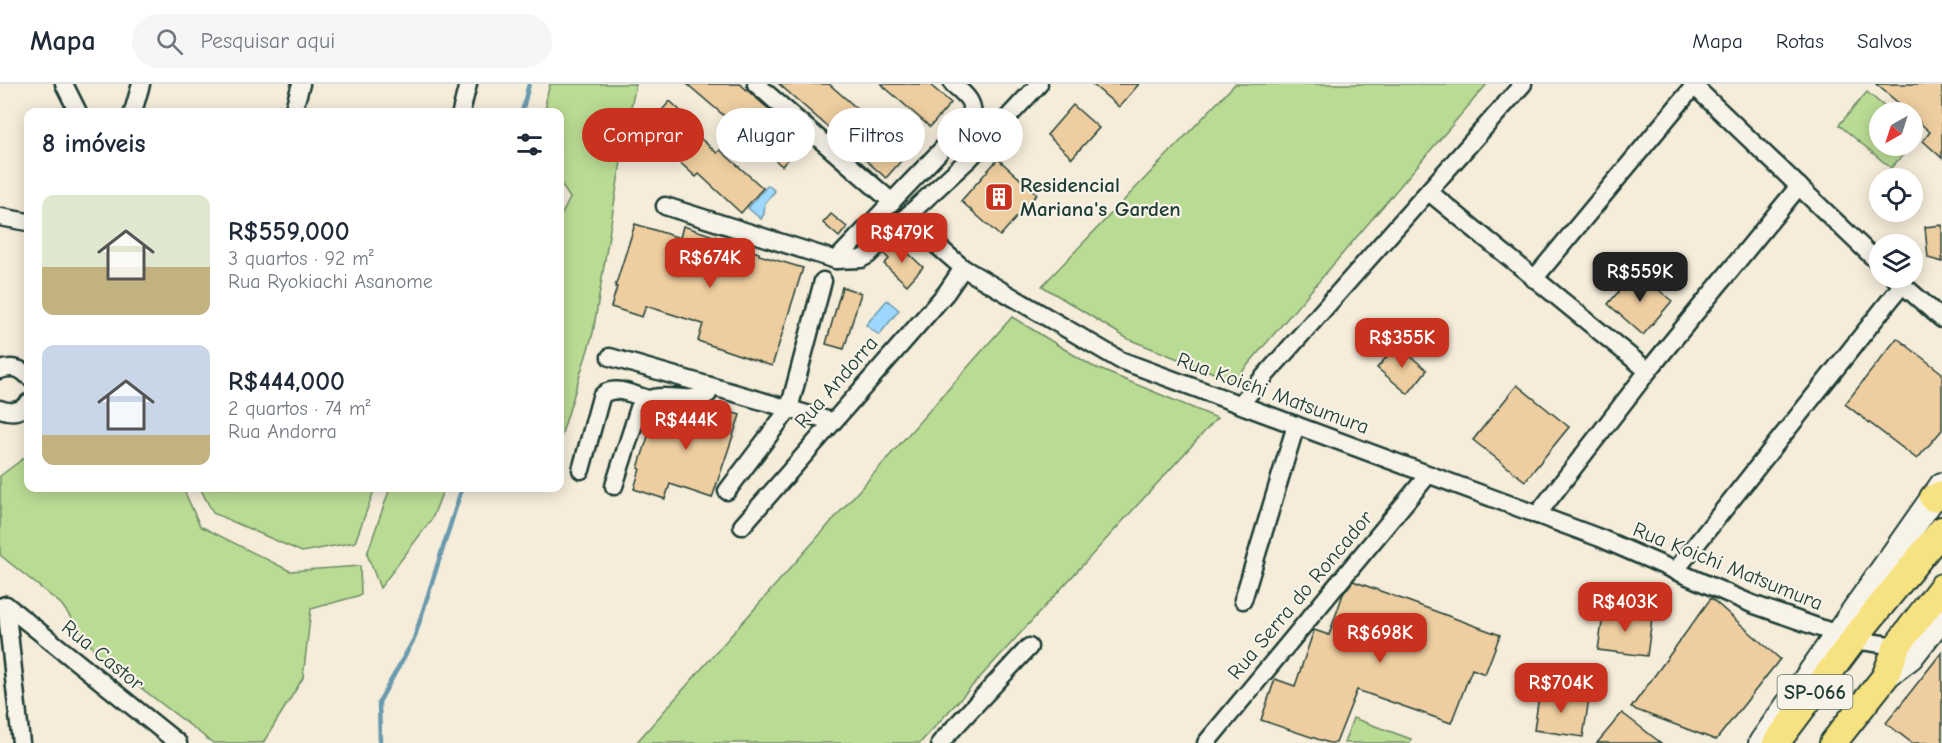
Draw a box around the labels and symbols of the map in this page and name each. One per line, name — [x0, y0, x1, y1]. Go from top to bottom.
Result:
north arrow — [1869, 102, 1923, 156]
place label: Residencial Mariana's Garden — [1020, 173, 1181, 221]
building icon: Residencial Mariana's Garden — [983, 181, 1015, 213]
pin: R$479K — [853, 213, 951, 264]
pin: R$674K — [661, 238, 759, 289]
pin: R$559K — [1591, 252, 1689, 303]
pin: R$355K — [1353, 318, 1451, 369]
street label: Rua Andorra — [789, 331, 883, 433]
street label: Rua Koichi Matsumura — [1174, 347, 1372, 439]
pin: R$444K — [637, 400, 735, 451]
street label: Rua Serra do Roncador — [1222, 505, 1378, 684]
street label: Rua Koichi Matsumura — [1630, 517, 1826, 615]
pin: R$403K — [1576, 582, 1674, 633]
pin: R$698K — [1331, 613, 1429, 664]
street label: Rua Castor — [57, 615, 149, 696]
pin: R$704K — [1512, 663, 1610, 714]
road number: SP-066 — [1778, 675, 1852, 709]

